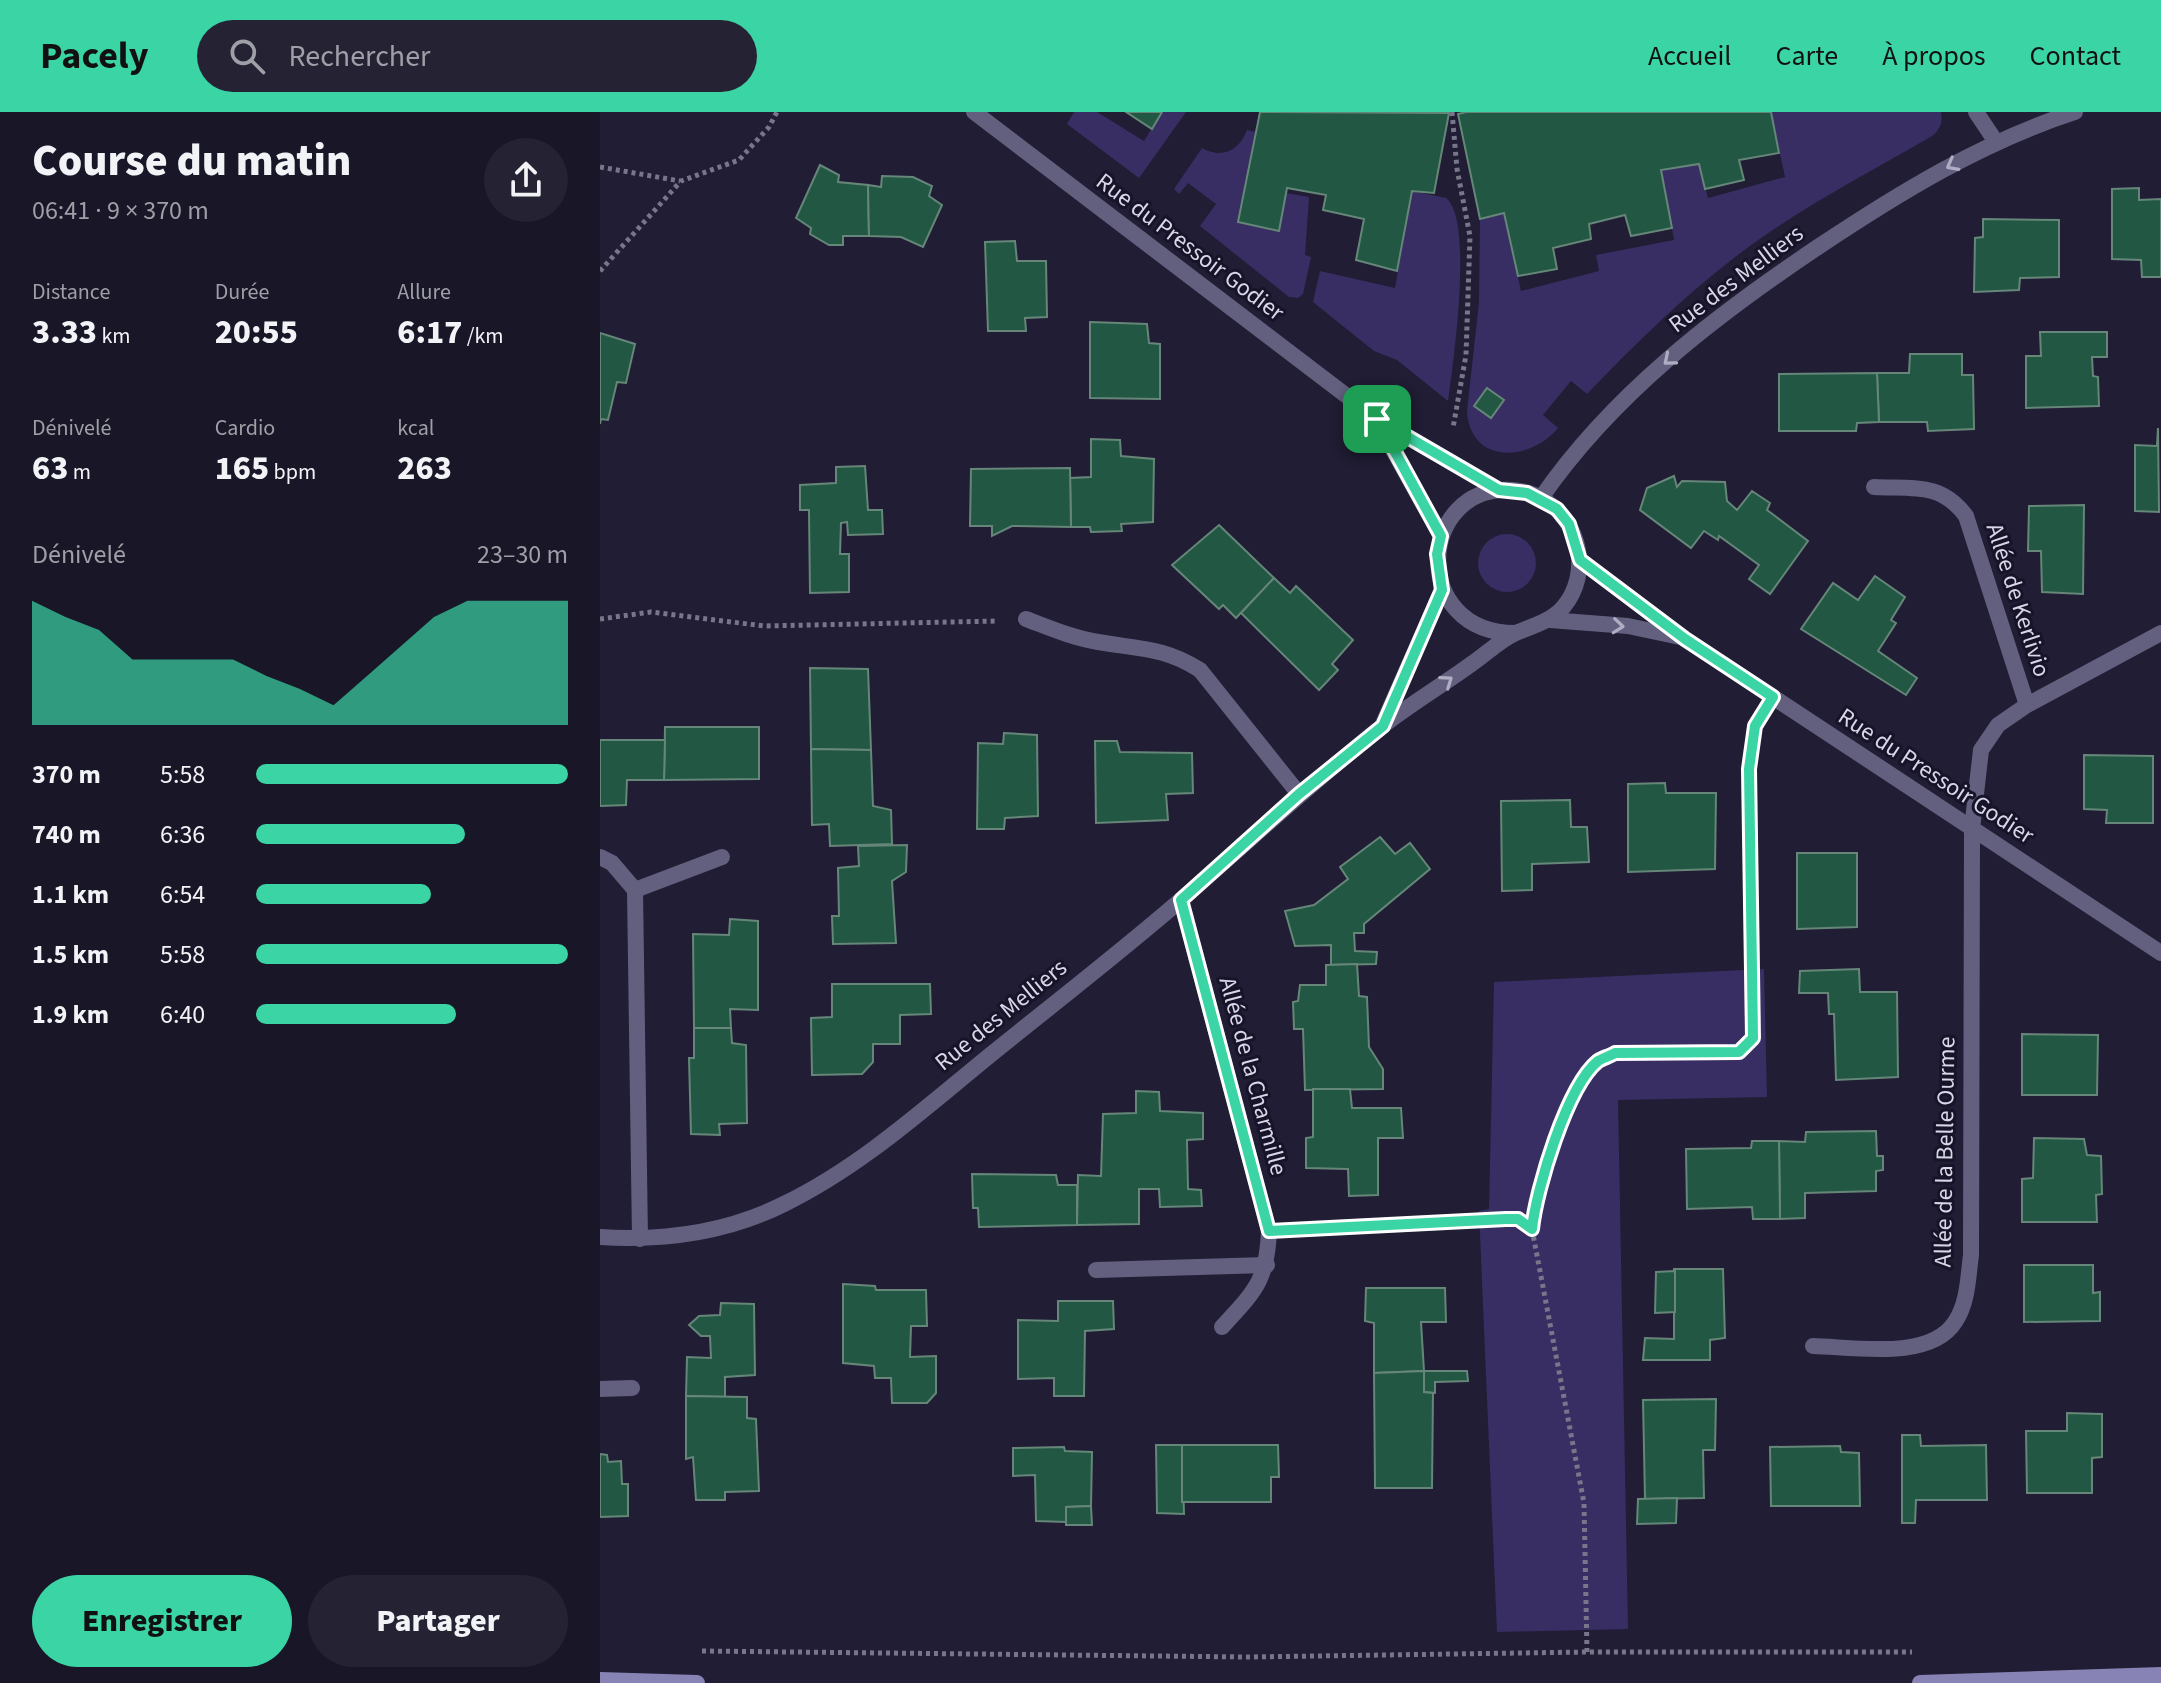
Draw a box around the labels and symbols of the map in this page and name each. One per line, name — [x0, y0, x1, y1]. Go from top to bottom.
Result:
one-way arrow — [1945, 155, 1960, 170]
street label: Rue du Pressoir Godier — [1089, 165, 1292, 330]
street label: Rue des Melliers — [1661, 217, 1811, 341]
one-way arrow — [1664, 350, 1679, 365]
pin — [1343, 385, 1411, 453]
street label: Allée de Kerlivio — [1977, 519, 2059, 681]
one-way arrow — [1612, 617, 1625, 634]
one-way arrow — [1438, 676, 1452, 691]
street label: Rue du Pressoir Godier — [1831, 699, 2042, 853]
street label: Rue des Melliers — [927, 951, 1075, 1079]
street label: Allée de la Charmille — [1210, 973, 1296, 1179]
street label: Allée de la Belle Ourme — [1925, 1036, 1965, 1268]

